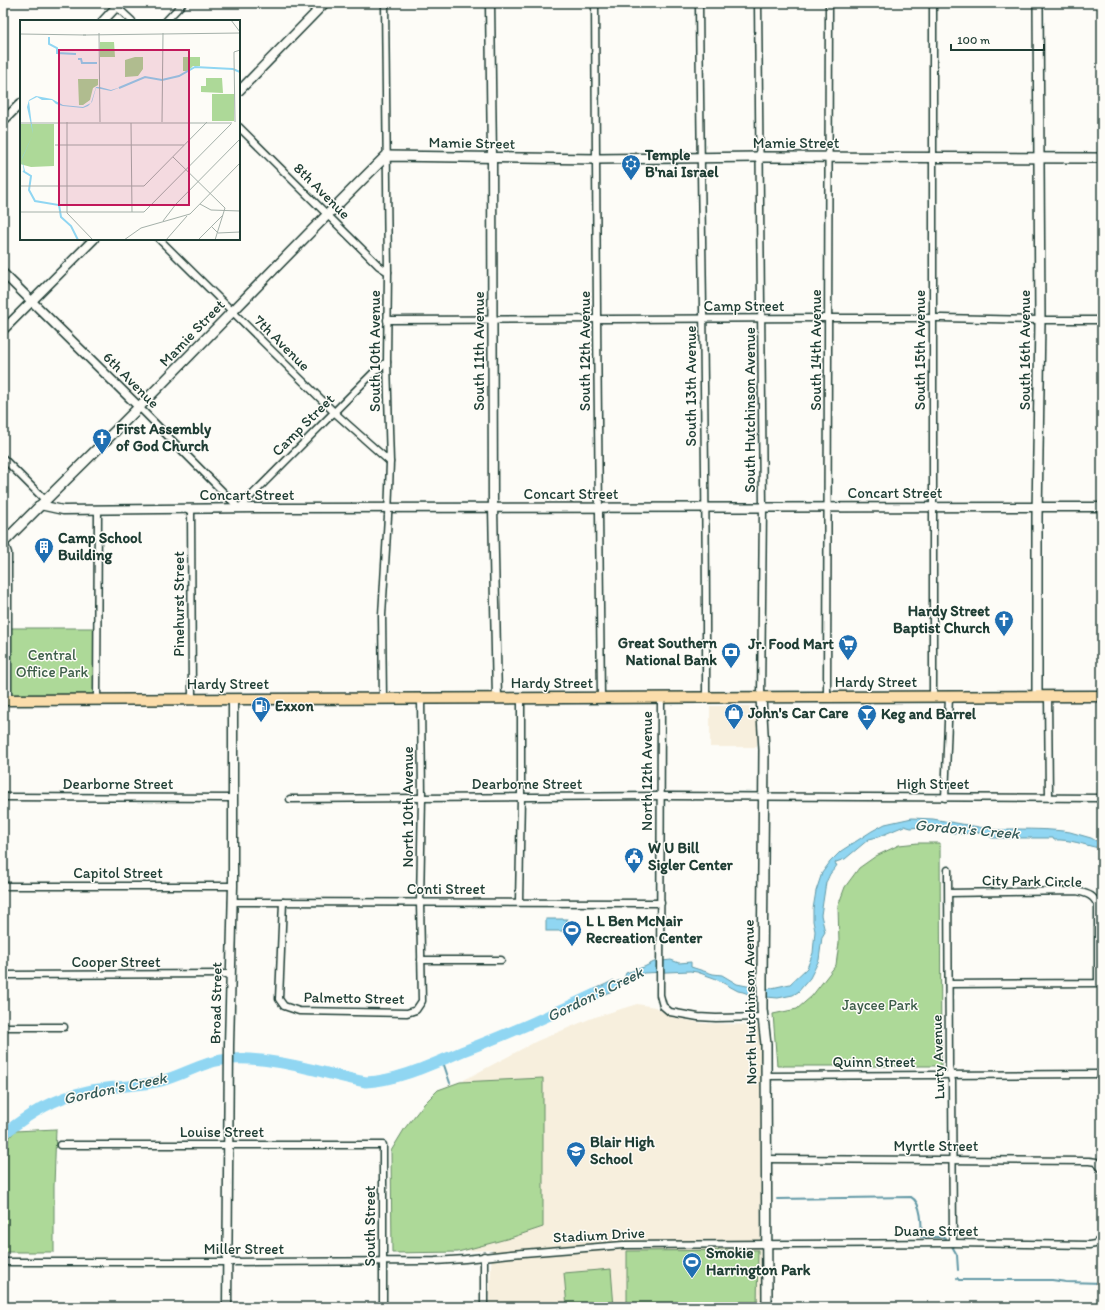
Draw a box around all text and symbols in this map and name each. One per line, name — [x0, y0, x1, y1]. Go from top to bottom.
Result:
inset map — [20, 20, 240, 240]
scale bar — [951, 26, 1044, 52]
text: 100 m — [957, 33, 990, 47]
street label: Mamie Street — [429, 133, 516, 153]
street label: Mamie Street — [753, 134, 840, 152]
place label: Temple B'nai Israel — [644, 146, 719, 181]
synagogue icon: Temple B'nai Israel — [620, 153, 642, 181]
street label: 8th Avenue — [290, 159, 354, 223]
street label: South 14th Avenue — [807, 289, 825, 411]
street label: South 10th Avenue — [366, 290, 384, 412]
street label: South 15th Avenue — [911, 290, 929, 410]
street label: South 16th Avenue — [1016, 290, 1034, 410]
street label: South 11th Avenue — [470, 291, 488, 411]
street label: South 12th Avenue — [576, 291, 594, 411]
street label: Mamie Street — [155, 295, 229, 370]
street label: Camp Street — [704, 297, 785, 315]
street label: 7th Avenue — [250, 311, 314, 375]
street label: South 13th Avenue — [682, 326, 700, 446]
street label: South Hutchinson Avenue — [741, 327, 759, 493]
street label: 6th Avenue — [99, 348, 163, 412]
street label: Camp Street — [268, 390, 338, 460]
place label: First Assembly of God Church — [116, 420, 212, 455]
church icon: First Assembly of God Church — [91, 427, 113, 455]
street label: Concart Street — [848, 484, 943, 502]
street label: Concart Street — [524, 485, 619, 503]
street label: Concart Street — [200, 486, 295, 504]
place label: Camp School Building — [58, 529, 143, 565]
building icon: Camp School Building — [33, 536, 55, 564]
street label: Pinehurst Street — [170, 551, 188, 657]
place label: Hardy Street Baptist Church — [893, 602, 990, 638]
church icon: Hardy Street Baptist Church — [993, 609, 1015, 637]
supermarket icon: Jr. Food Mart — [837, 633, 859, 661]
place label: Great Southern National Bank — [618, 634, 717, 669]
place label: Jr. Food Mart — [747, 635, 834, 653]
bank icon: Great Southern National Bank — [720, 641, 742, 669]
park label: Central Office Park — [16, 646, 89, 681]
street label: Hardy Street — [835, 673, 918, 691]
street label: Hardy Street — [511, 674, 594, 692]
street label: Hardy Street — [187, 675, 270, 693]
fuel station icon: Exxon — [250, 695, 272, 723]
place label: Exxon — [275, 697, 314, 715]
shop icon: John's Car Care — [723, 702, 745, 730]
bar icon: Keg and Barrel — [856, 703, 878, 731]
place label: John's Car Care — [747, 704, 848, 722]
place label: Keg and Barrel — [881, 705, 977, 724]
street label: North 12th Avenue — [638, 711, 656, 831]
street label: North 10th Avenue — [399, 746, 417, 868]
street label: Dearborne Street — [63, 775, 174, 793]
street label: Dearborne Street — [472, 775, 583, 793]
street label: High Street — [897, 775, 970, 793]
water label: Gordon's Creek — [914, 815, 1021, 843]
place label: W U Bill Sigler Center — [648, 839, 734, 875]
public building icon: W U Bill Sigler Center — [623, 846, 645, 874]
street label: Capitol Street — [73, 864, 163, 882]
street label: City Park Circle — [982, 871, 1082, 891]
street label: Conti Street — [407, 880, 486, 898]
place label: L L Ben McNair Recreation Center — [586, 912, 703, 947]
sports icon: L L Ben McNair Recreation Center — [561, 919, 583, 947]
street label: North Hutchinson Avenue — [740, 919, 760, 1085]
street label: Cooper Street — [71, 953, 161, 971]
street label: Broad Street — [206, 961, 226, 1044]
water label: Gordon's Creek — [544, 962, 647, 1026]
street label: Palmetto Street — [303, 988, 405, 1008]
park label: Jaycee Park — [842, 996, 918, 1014]
street label: Lurty Avenue — [928, 1014, 948, 1100]
street label: Quinn Street — [833, 1053, 916, 1071]
water label: Gordon's Creek — [62, 1068, 169, 1108]
street label: Louise Street — [180, 1123, 265, 1141]
place label: Blair High School — [590, 1133, 656, 1168]
street label: Myrtle Street — [894, 1137, 979, 1155]
school or university icon: Blair High School — [565, 1140, 587, 1168]
street label: South Street — [361, 1185, 379, 1266]
street label: Duane Street — [894, 1222, 979, 1240]
street label: Stadium Drive — [553, 1224, 645, 1246]
street label: Miller Street — [204, 1240, 285, 1258]
place label: Smokie Harrington Park — [706, 1244, 811, 1280]
sports icon: Smokie Harrington Park — [681, 1251, 703, 1279]

